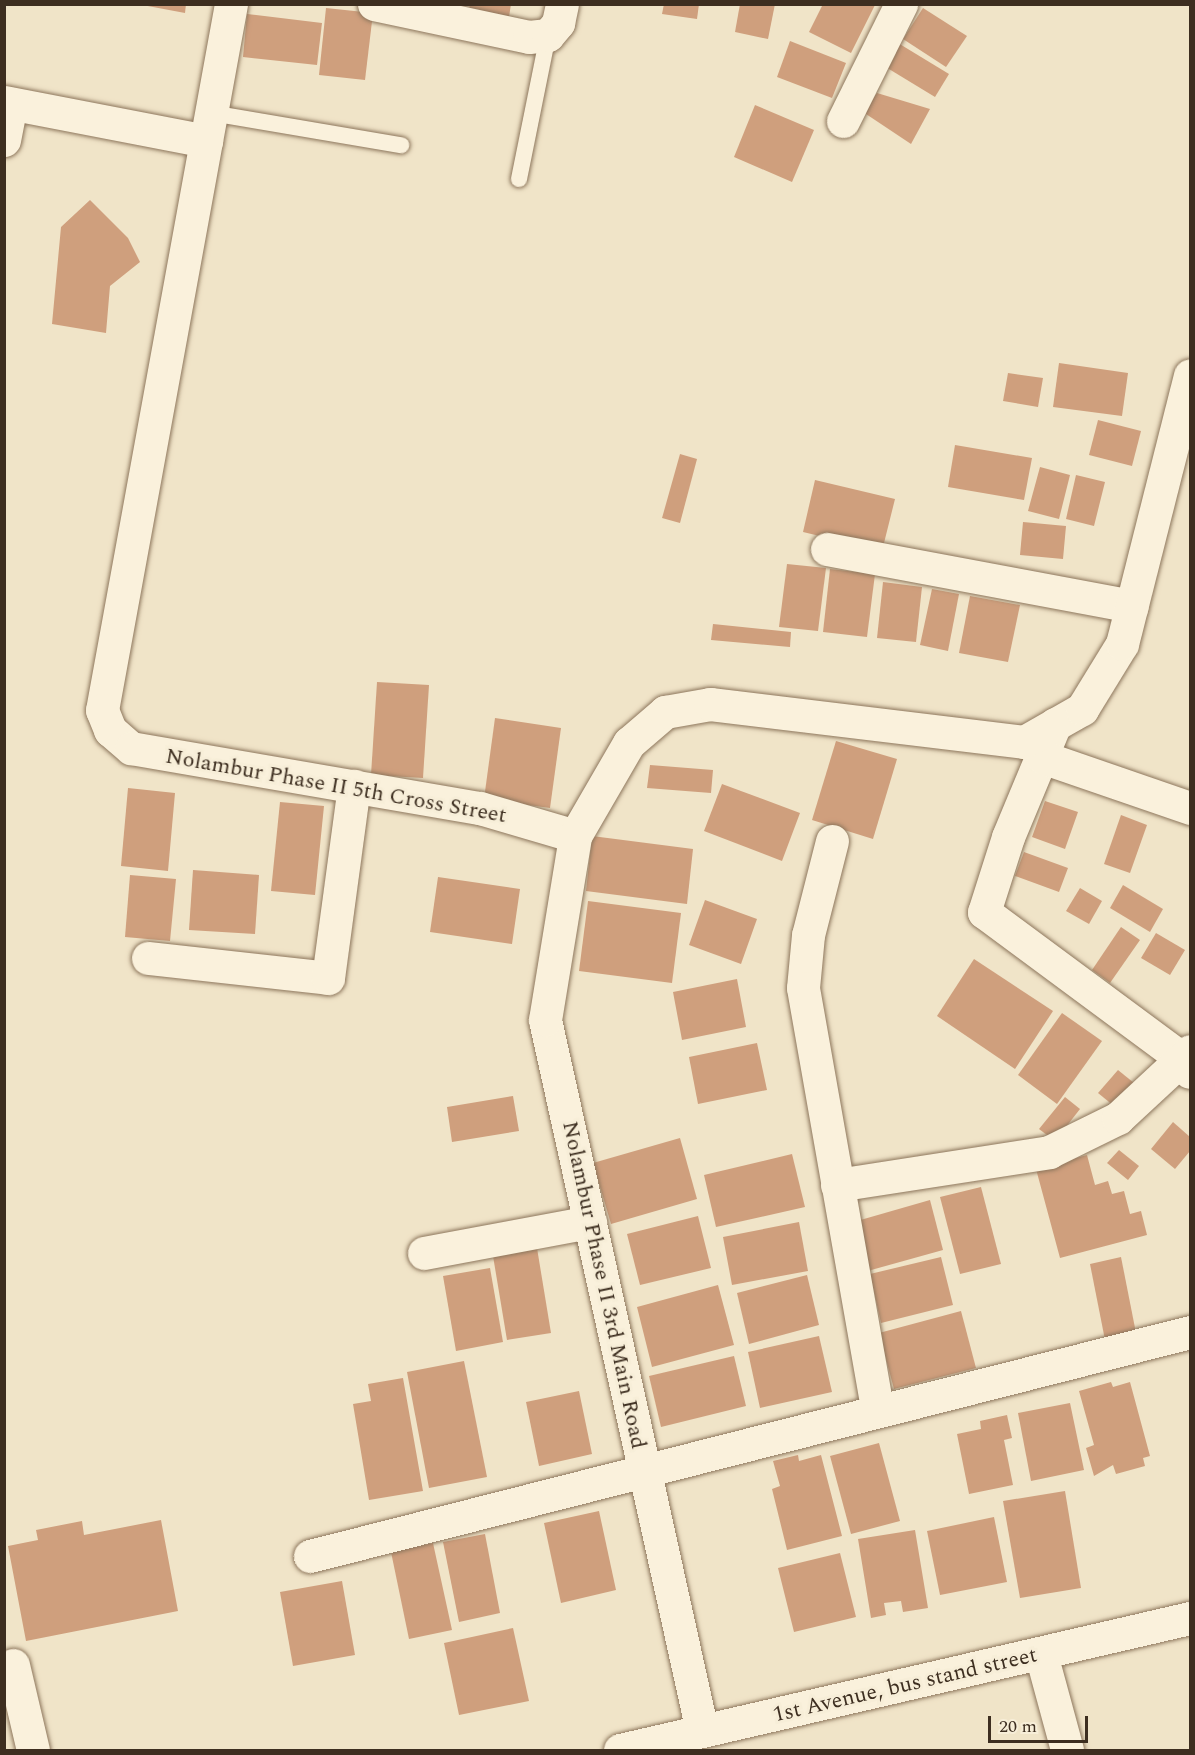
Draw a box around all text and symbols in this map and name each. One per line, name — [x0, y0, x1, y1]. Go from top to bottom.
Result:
street label: Nolambur Phase II 5th Cross Street — [163, 743, 509, 829]
street label: Nolambur Phase II 3rd Main Road — [556, 1119, 652, 1451]
street label: 1st Avenue, bus stand street — [770, 1642, 1040, 1728]
scale bar — [991, 1704, 1092, 1742]
text: 20 m — [999, 1713, 1037, 1740]

